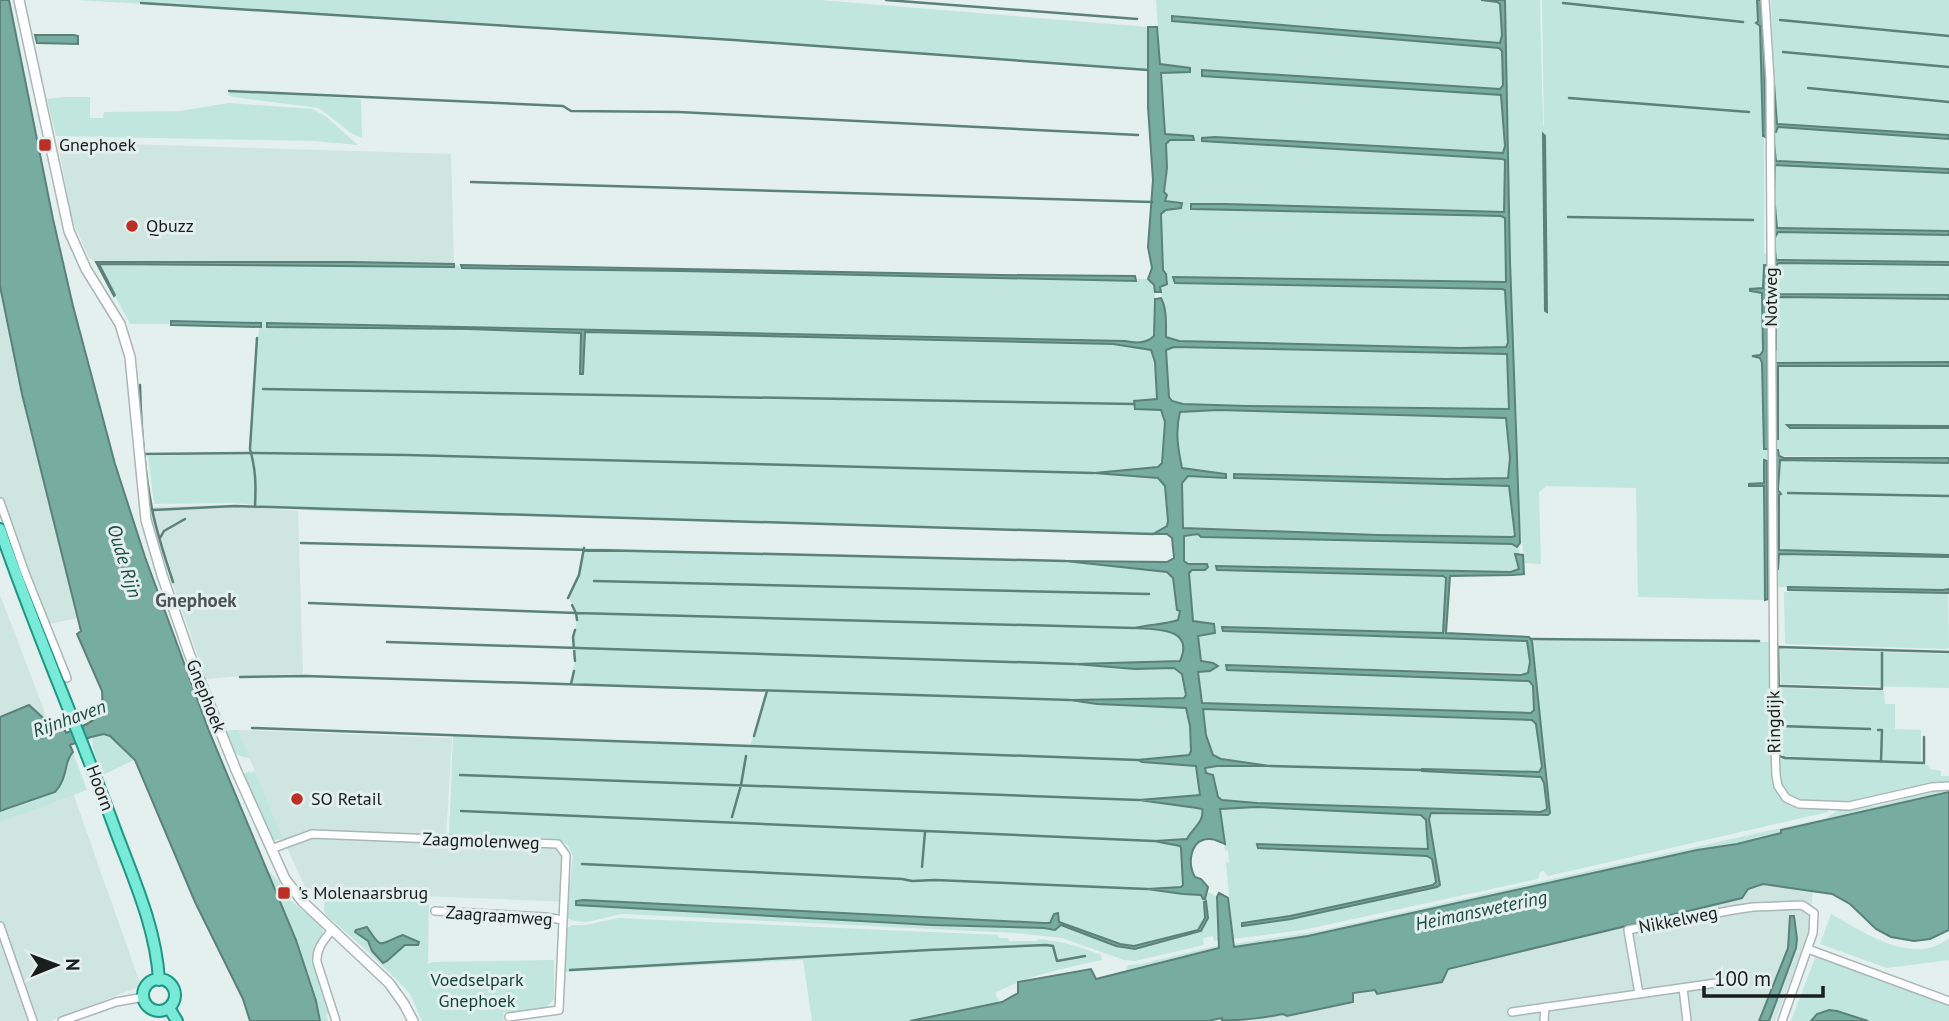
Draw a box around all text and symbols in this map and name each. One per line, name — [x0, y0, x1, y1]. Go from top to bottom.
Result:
place label: Gnephoek — [59, 133, 136, 156]
marker: Gnephoek — [37, 137, 53, 153]
place label: Qbuzz — [146, 214, 194, 237]
marker: Qbuzz — [124, 218, 140, 234]
street label: Notweg — [1759, 267, 1782, 327]
water label: Oude Rijn — [102, 521, 148, 601]
district label: Gnephoek — [155, 588, 237, 612]
street label: Gnephoek — [181, 656, 232, 736]
street label: Ringdijk — [1761, 690, 1786, 754]
water label: Rijnhaven — [29, 694, 109, 742]
street label: Hoorn — [81, 762, 120, 814]
place label: SO Retail — [311, 787, 383, 810]
marker: SO Retail — [289, 791, 305, 807]
street label: Zaagmolenweg — [422, 827, 540, 854]
place label: 's Molenaarsbrug — [298, 881, 428, 904]
water label: Heimanswetering — [1413, 884, 1550, 936]
marker: 's Molenaarsbrug — [276, 885, 292, 901]
street label: Zaagraamweg — [445, 900, 553, 931]
street label: Nikkelweg — [1636, 901, 1719, 938]
north arrow — [21, 930, 91, 1000]
scale bar — [1704, 954, 1823, 998]
text: N — [61, 958, 85, 971]
text: 100 m — [1714, 965, 1771, 992]
park label: Voedselpark Gnephoek — [429, 968, 524, 1012]

